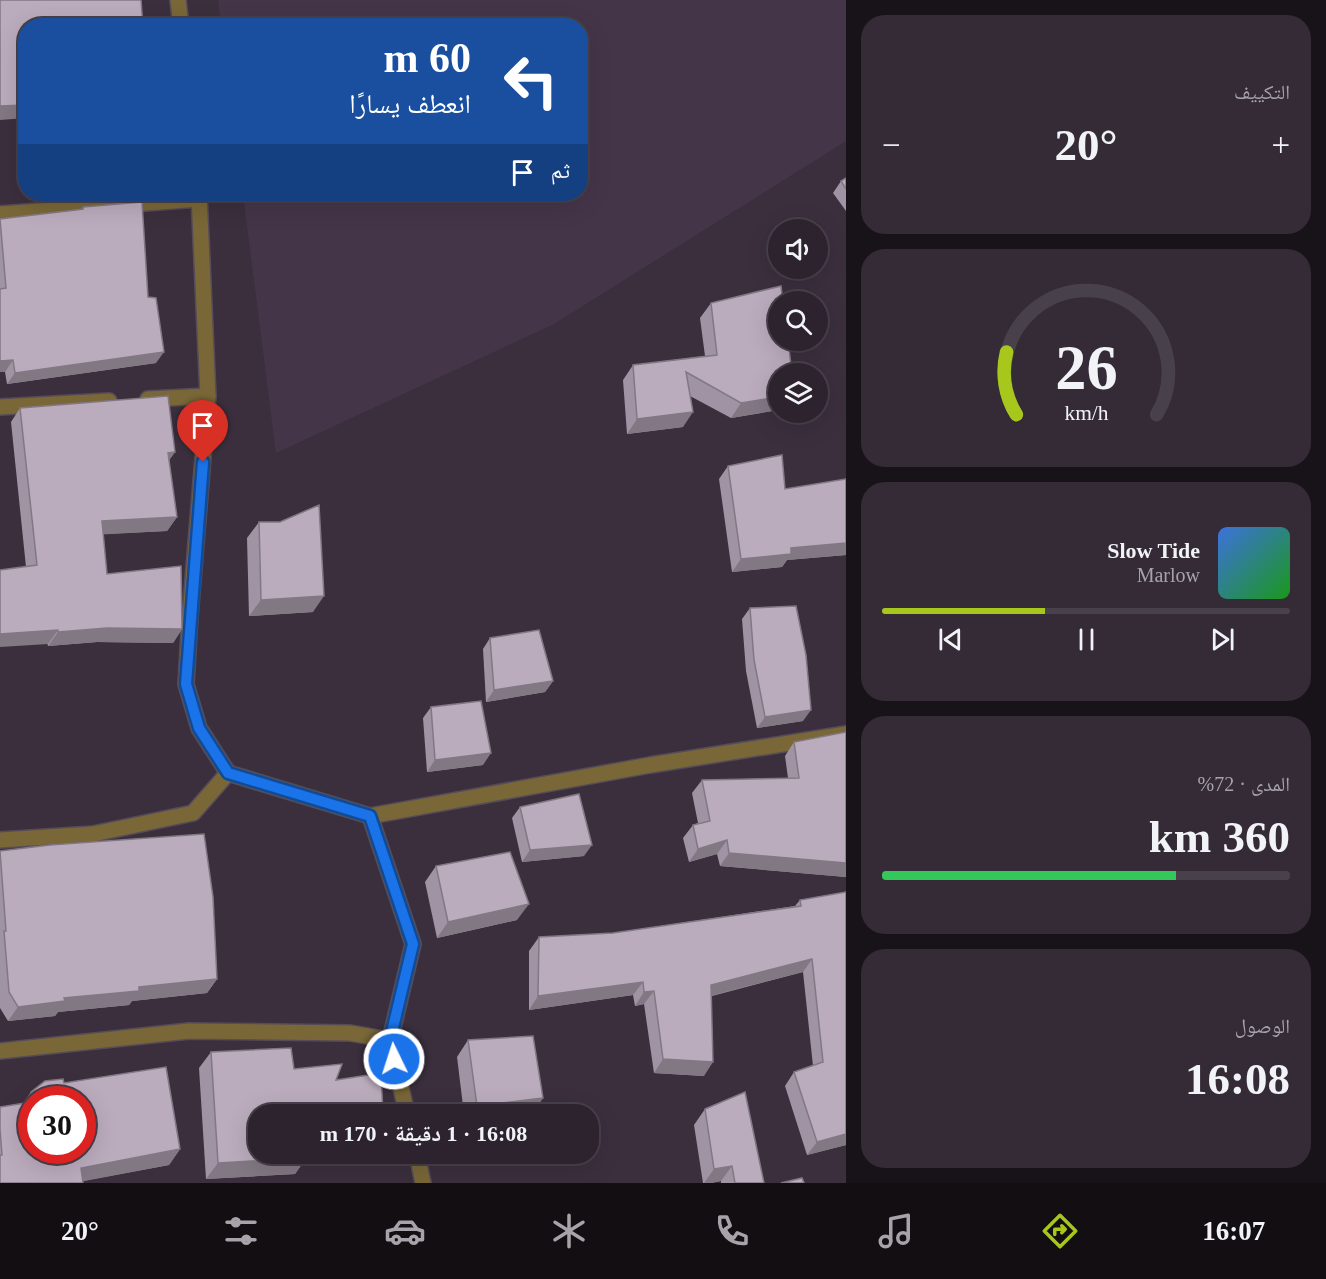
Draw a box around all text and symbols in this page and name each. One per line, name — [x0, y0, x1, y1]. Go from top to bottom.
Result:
text: 60 m — [384, 35, 471, 81]
icon: left — [492, 42, 570, 120]
text: التكييف — [1234, 81, 1290, 103]
text: انعطف يسارًا — [349, 89, 471, 119]
text: 20° — [1055, 120, 1118, 170]
text: − — [882, 127, 901, 163]
text: + — [1271, 127, 1290, 163]
icon: arrive — [506, 156, 539, 189]
text: ثم — [551, 158, 570, 183]
map controls — [768, 219, 828, 423]
button: sound — [768, 219, 828, 279]
button: search — [768, 291, 828, 351]
text: 26 — [1055, 333, 1117, 402]
button: layers — [768, 363, 828, 423]
pin — [177, 400, 228, 462]
text: km/h — [1064, 401, 1108, 425]
icon: arrive — [186, 409, 219, 442]
text: Slow Tide — [1107, 538, 1200, 563]
text: Marlow — [1137, 564, 1200, 586]
icon: previous — [934, 623, 967, 656]
icon: pause — [1070, 623, 1103, 656]
icon: next — [1206, 623, 1239, 656]
text: المدى · 72% — [1198, 773, 1290, 795]
text: 360 km — [1149, 812, 1290, 862]
text: الوصول — [1235, 1015, 1290, 1037]
position arrow — [362, 1027, 426, 1091]
text: 16:08 — [1185, 1054, 1290, 1104]
speed limit sign: 30 — [18, 1086, 96, 1164]
text: 16:08 · 1 دقيقة · 170 m — [320, 1121, 527, 1146]
icon: filters — [220, 1210, 262, 1252]
icon: car — [384, 1210, 426, 1252]
icon: climate — [548, 1210, 590, 1252]
icon: phone — [711, 1210, 753, 1252]
icon: music — [875, 1210, 917, 1252]
icon: directions — [1039, 1210, 1081, 1252]
text: 20° — [61, 1216, 99, 1246]
text: 16:07 — [1202, 1216, 1265, 1246]

